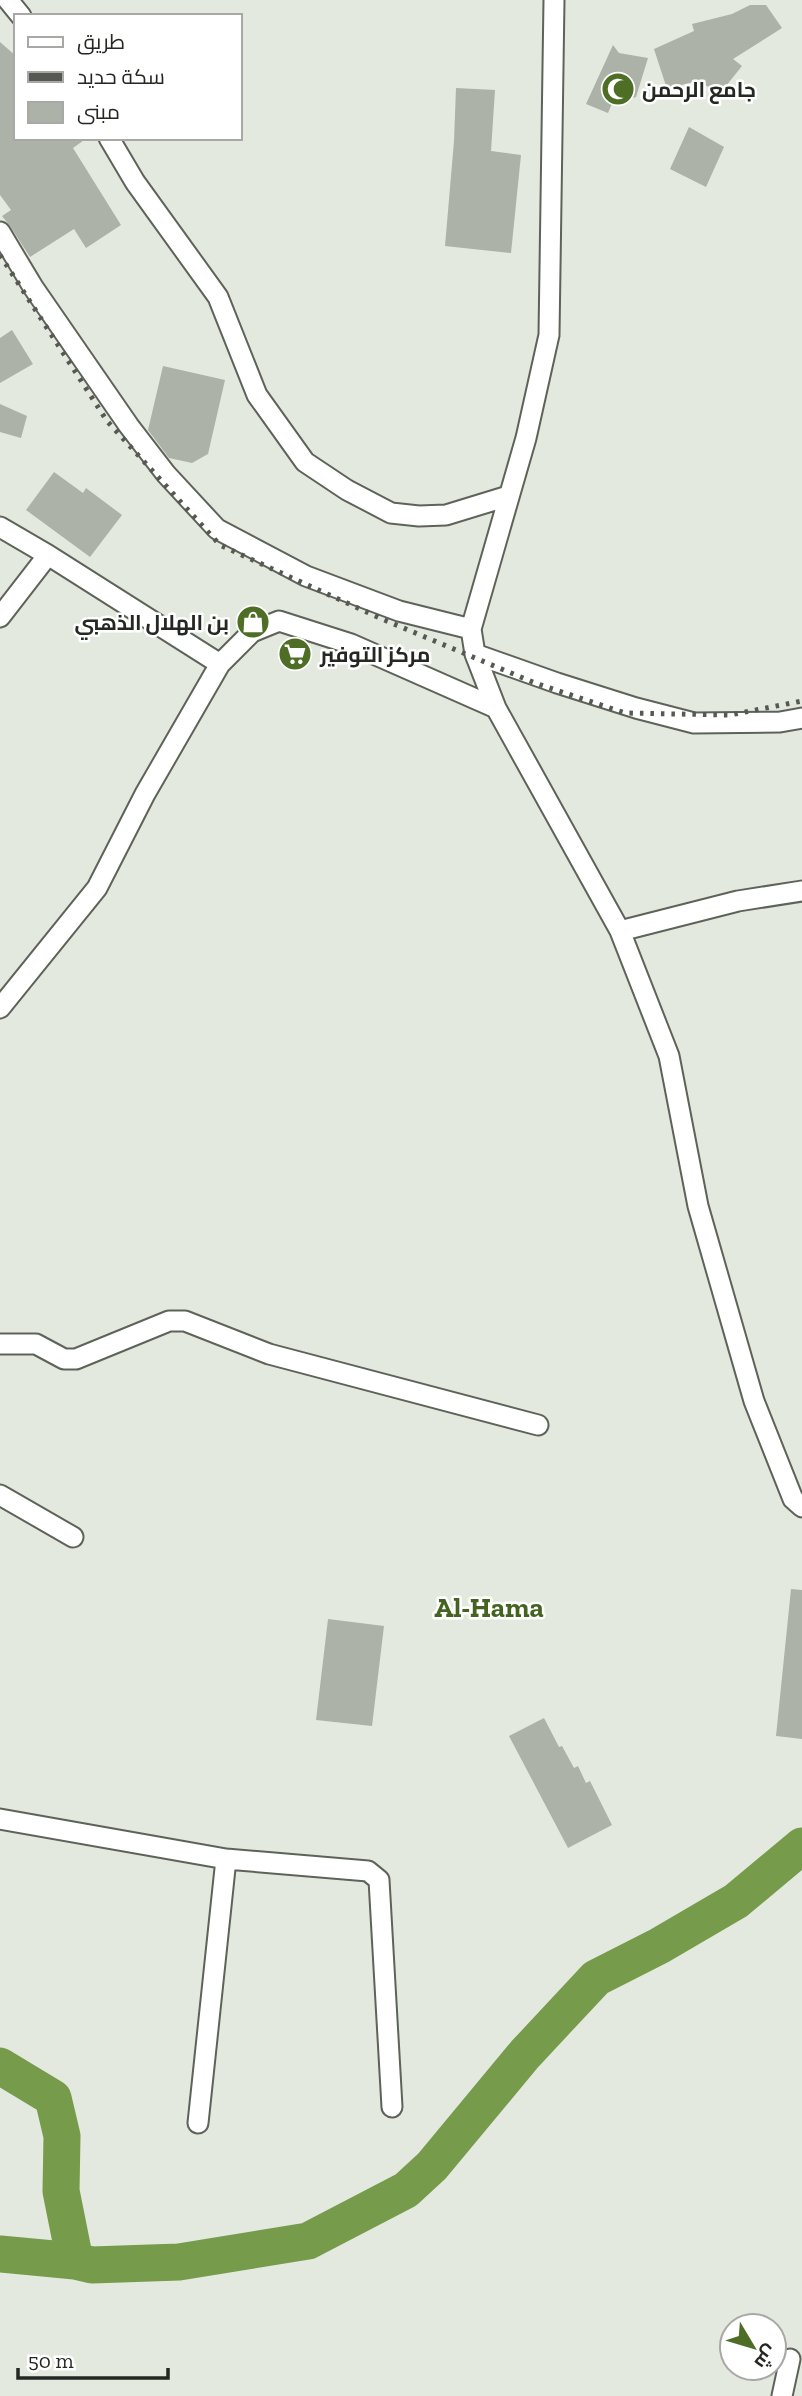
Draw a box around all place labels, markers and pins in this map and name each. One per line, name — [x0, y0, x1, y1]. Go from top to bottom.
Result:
mosque icon: جامع الرحمن — [599, 70, 637, 108]
place label: جامع الرحمن — [642, 77, 756, 104]
shop icon: بن الهلال الذهبي — [234, 603, 272, 641]
place label: بن الهلال الذهبي — [74, 610, 229, 640]
supermarket icon: مركز التوفير — [276, 635, 314, 673]
place label: مركز التوفير — [319, 642, 430, 668]

